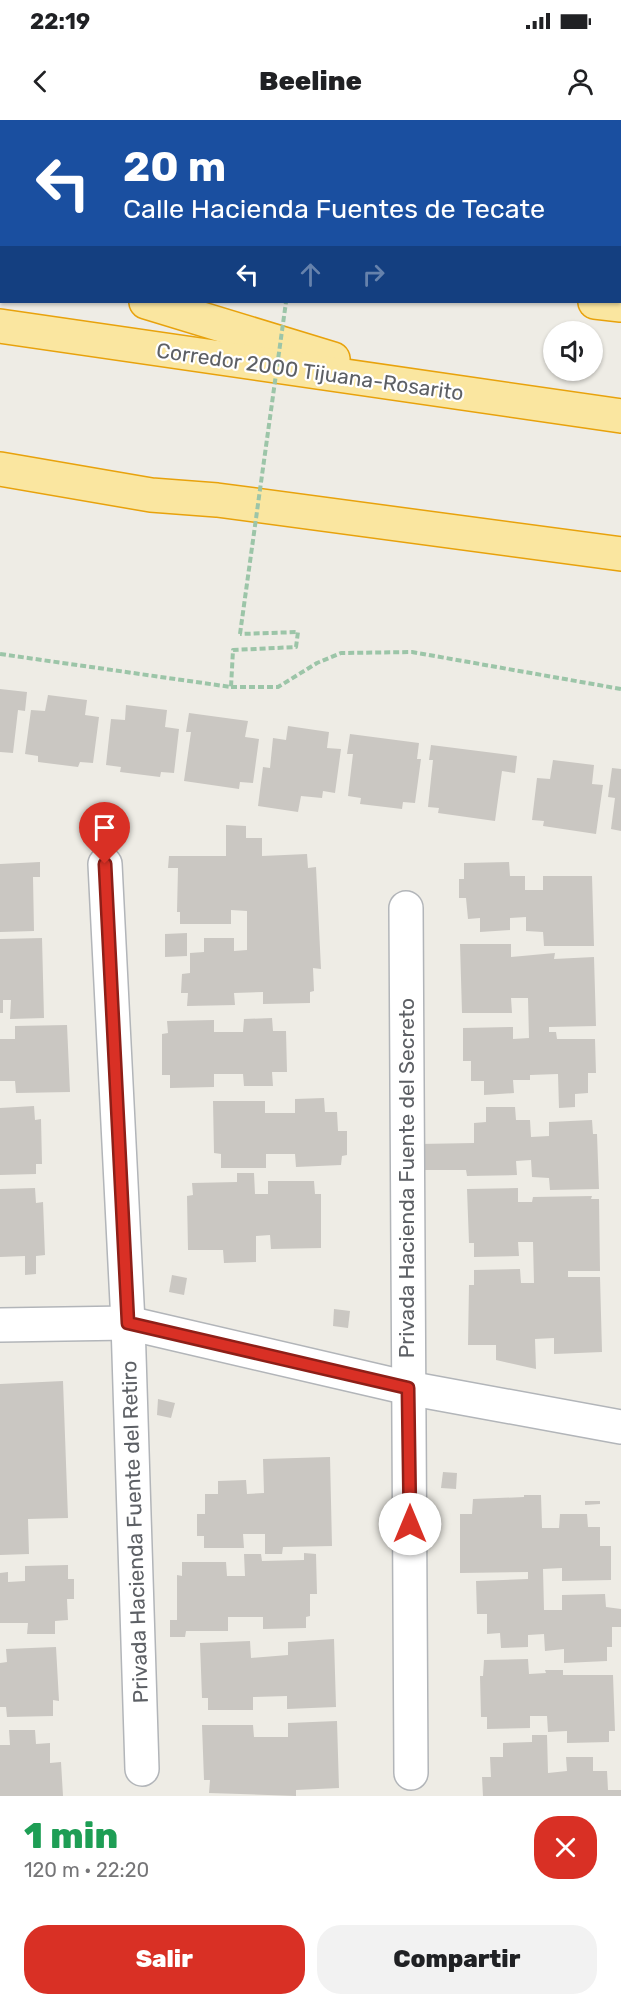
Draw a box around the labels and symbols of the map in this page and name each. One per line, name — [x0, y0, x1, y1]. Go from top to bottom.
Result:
street label: Corredor 2000 Tijuana-Rosarito — [155, 338, 465, 405]
pin — [79, 802, 130, 864]
street label: Privada Hacienda Fuente del Secreto — [394, 998, 419, 1358]
street label: Privada Hacienda Fuente del Retiro — [116, 1360, 153, 1704]
position arrow — [378, 1492, 442, 1556]

